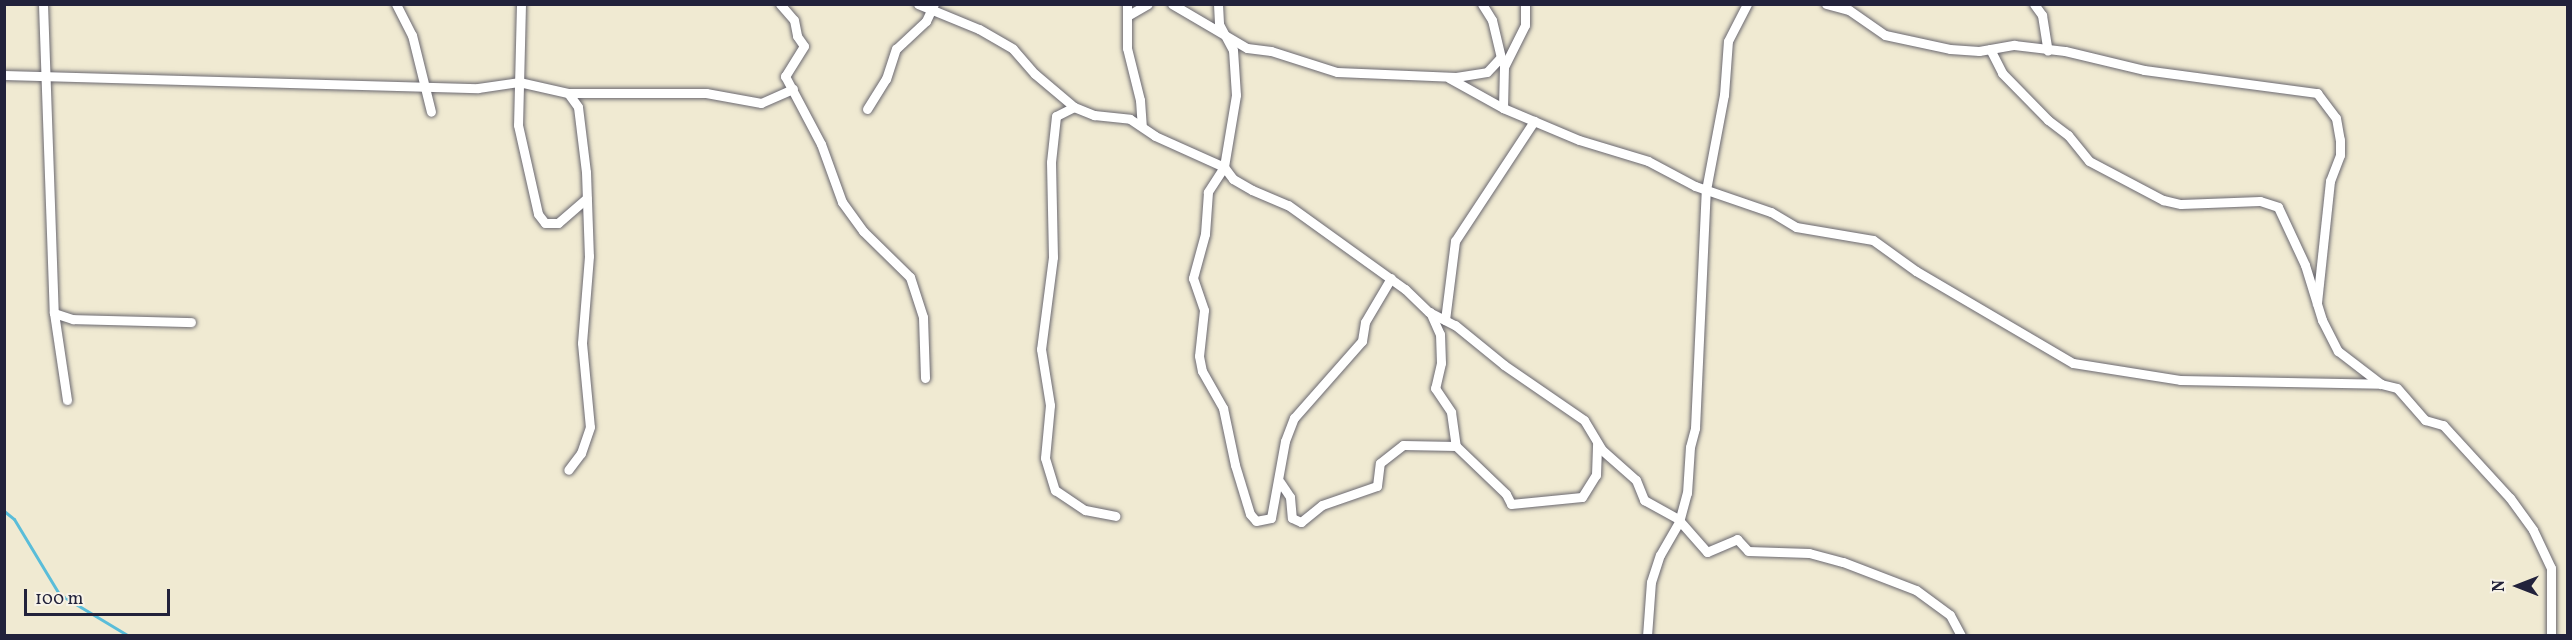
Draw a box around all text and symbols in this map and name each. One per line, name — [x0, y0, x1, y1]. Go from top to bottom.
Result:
north arrow — [2488, 556, 2548, 616]
scale bar — [27, 577, 172, 615]
text: N — [2489, 580, 2511, 592]
text: 100 m — [35, 587, 84, 612]

